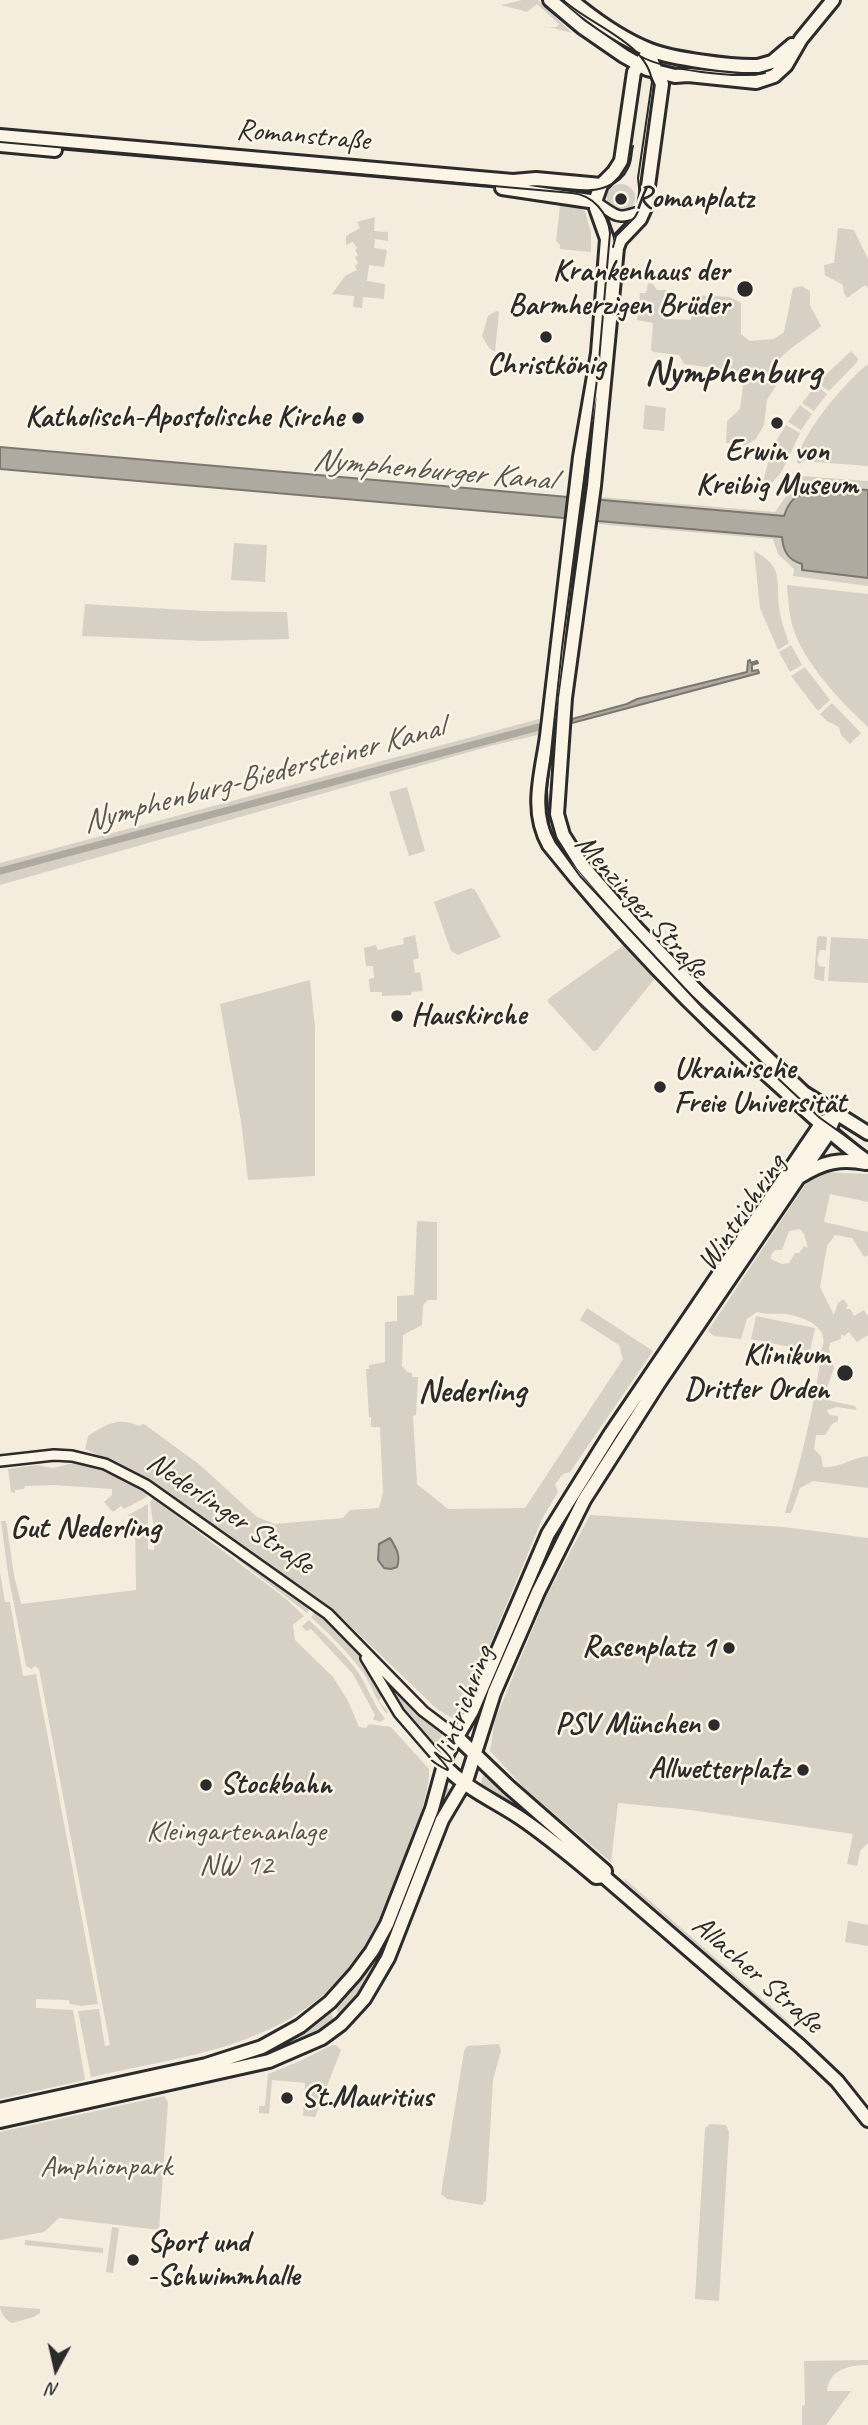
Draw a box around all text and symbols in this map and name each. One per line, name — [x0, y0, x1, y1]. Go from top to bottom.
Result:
street label: Romanstraße — [235, 112, 371, 160]
place label: Romanplatz — [635, 181, 754, 217]
marker: Romanplatz — [613, 191, 629, 207]
place label: Krankenhaus der Barmherzigen Brüder — [508, 254, 729, 324]
marker: Krankenhaus der Barmherzigen Brüder — [735, 279, 755, 299]
marker: Christkönig — [538, 329, 554, 345]
place label: Christkönig — [487, 348, 605, 384]
district label: Nymphenburg — [645, 351, 821, 395]
place label: Katholisch-Apostolische Kirche — [25, 400, 344, 436]
marker: Katholisch-Apostolische Kirche — [350, 410, 366, 426]
marker: Erwin von Kreibig Museum — [769, 415, 785, 431]
place label: Erwin von Kreibig Museum — [696, 434, 858, 504]
water label: Nymphenburger Kanal — [311, 441, 555, 501]
water label: Nymphenburg-Biedersteiner Kanal — [78, 709, 448, 843]
street label: Menzinger Straße — [567, 827, 715, 987]
place label: Hauskirche — [411, 998, 526, 1034]
marker: Hauskirche — [389, 1008, 405, 1024]
place label: Ukrainische Freie Universität — [674, 1052, 846, 1122]
marker: Ukrainische Freie Universität — [652, 1079, 668, 1095]
street label: Wintrichring — [690, 1148, 794, 1278]
place label: Klinikum Dritter Orden — [685, 1338, 829, 1408]
marker: Klinikum Dritter Orden — [835, 1363, 855, 1383]
district label: Nederling — [418, 1372, 526, 1412]
street label: Nederlinger Straße — [140, 1445, 320, 1583]
district label: Gut Nederling — [10, 1510, 160, 1548]
place label: Rasenplatz 1 — [582, 1630, 715, 1666]
marker: Rasenplatz 1 — [721, 1640, 737, 1656]
street label: Wintrichring — [421, 1642, 503, 1778]
place label: PSV München — [555, 1707, 700, 1743]
marker: PSV München — [706, 1717, 722, 1733]
place label: Allwetterplatz — [648, 1752, 789, 1788]
marker: Allwetterplatz — [795, 1762, 811, 1778]
place label: Stockbahn — [220, 1767, 332, 1803]
marker: Stockbahn — [198, 1777, 214, 1793]
park label: Kleingartenanlage NW 12 — [146, 1814, 326, 1884]
street label: Allacher Straße — [684, 1908, 830, 2042]
place label: St.Mauritius — [301, 2080, 433, 2116]
marker: St.Mauritius — [279, 2090, 295, 2106]
park label: Amphionpark — [40, 2149, 172, 2185]
place label: Sport und -Schwimmhalle — [147, 2225, 300, 2296]
marker: Sport und -Schwimmhalle — [125, 2252, 141, 2268]
north arrow — [21, 2334, 91, 2404]
text: N — [46, 2377, 61, 2402]

